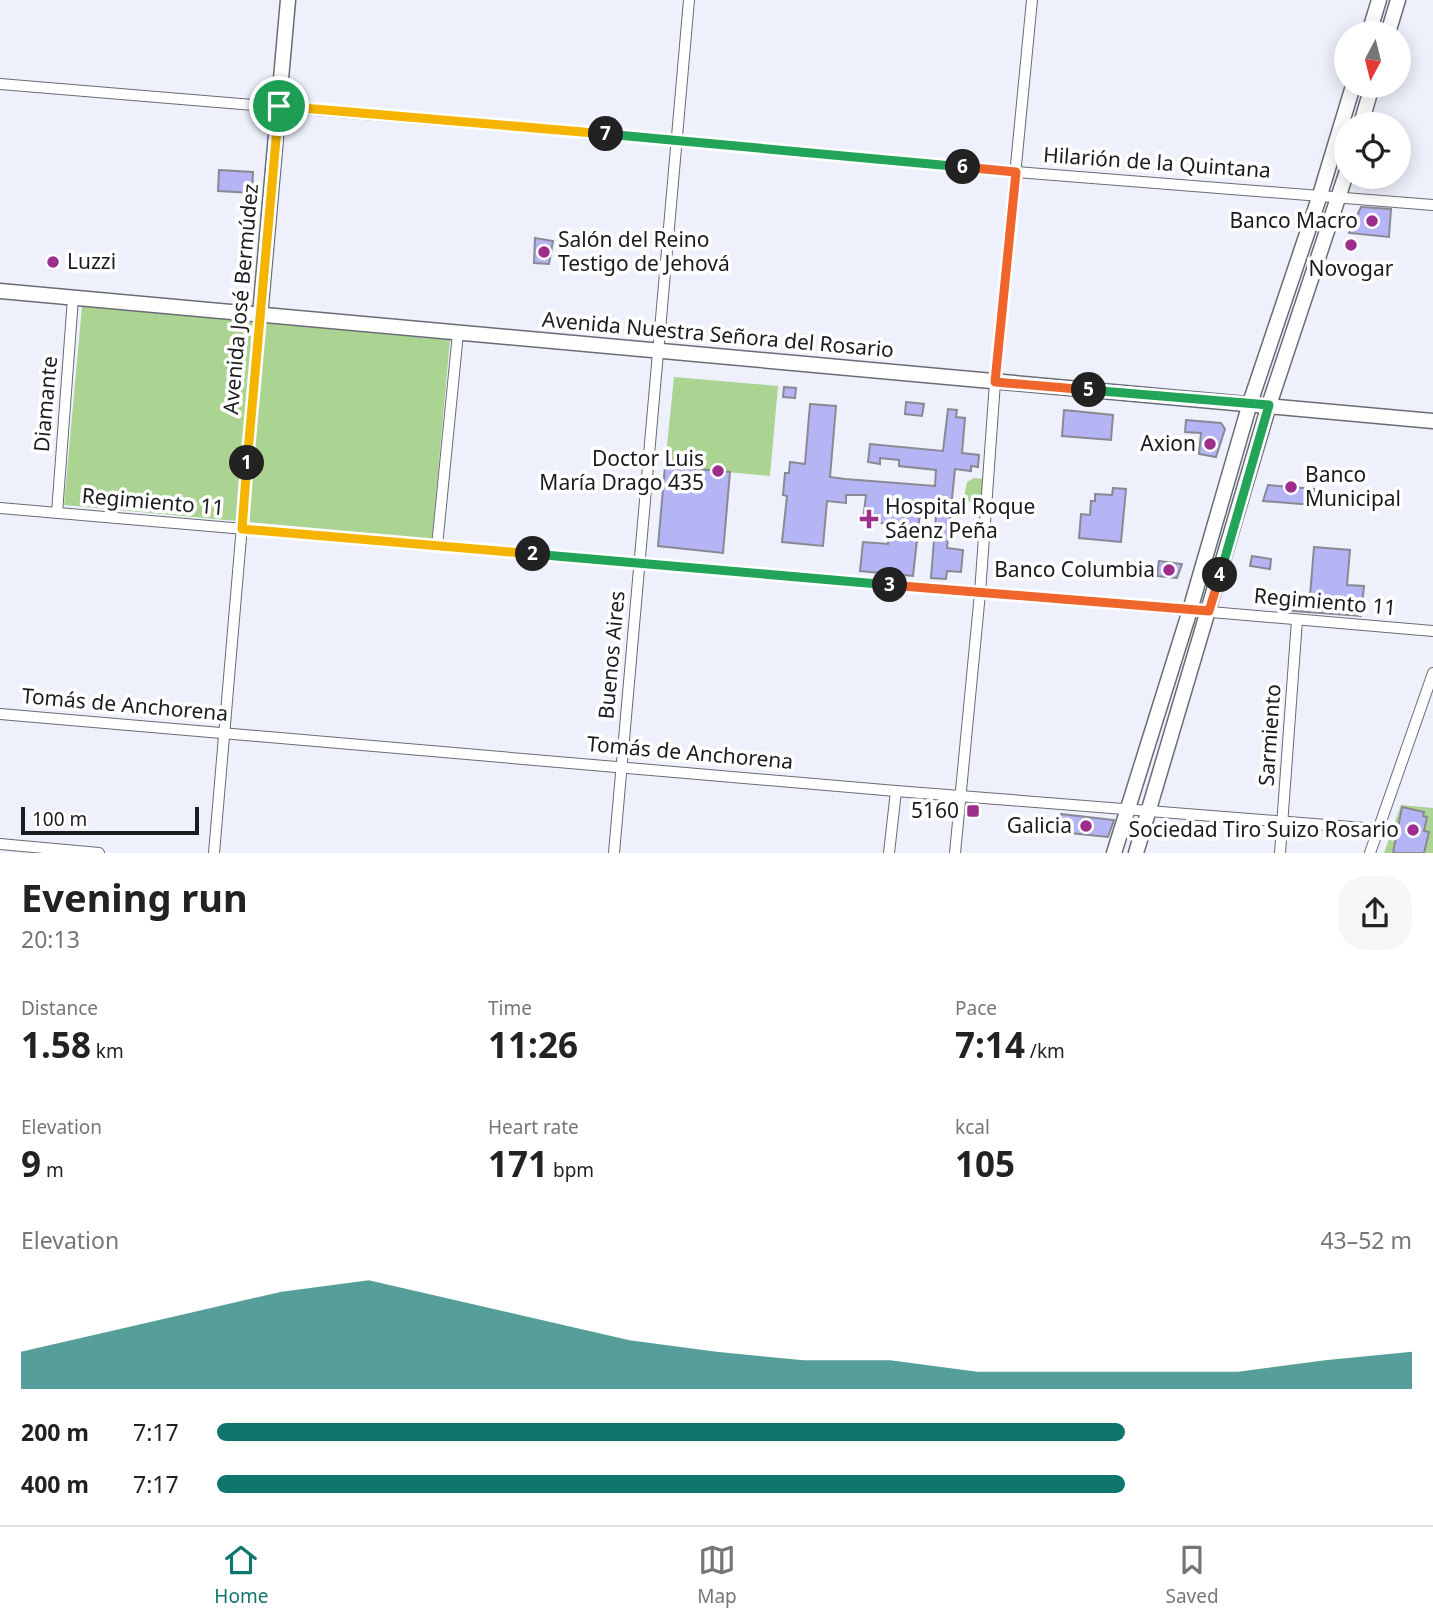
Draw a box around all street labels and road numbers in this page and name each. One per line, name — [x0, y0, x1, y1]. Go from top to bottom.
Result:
street label: Hilarión de la Quintana — [1042, 140, 1272, 184]
street label: Avenida José Bermúdez — [216, 182, 264, 415]
street label: Avenida Nuestra Señora del Rosario — [541, 305, 895, 363]
street label: Diamante — [27, 355, 63, 453]
street label: Regimiento 11 — [81, 481, 225, 521]
street label: Regimiento 11 — [1253, 581, 1397, 621]
street label: Buenos Aires — [591, 590, 631, 720]
street label: Tomás de Anchorena — [21, 681, 229, 727]
street label: Sarmiento — [1251, 683, 1287, 787]
street label: Tomás de Anchorena — [586, 729, 794, 775]

